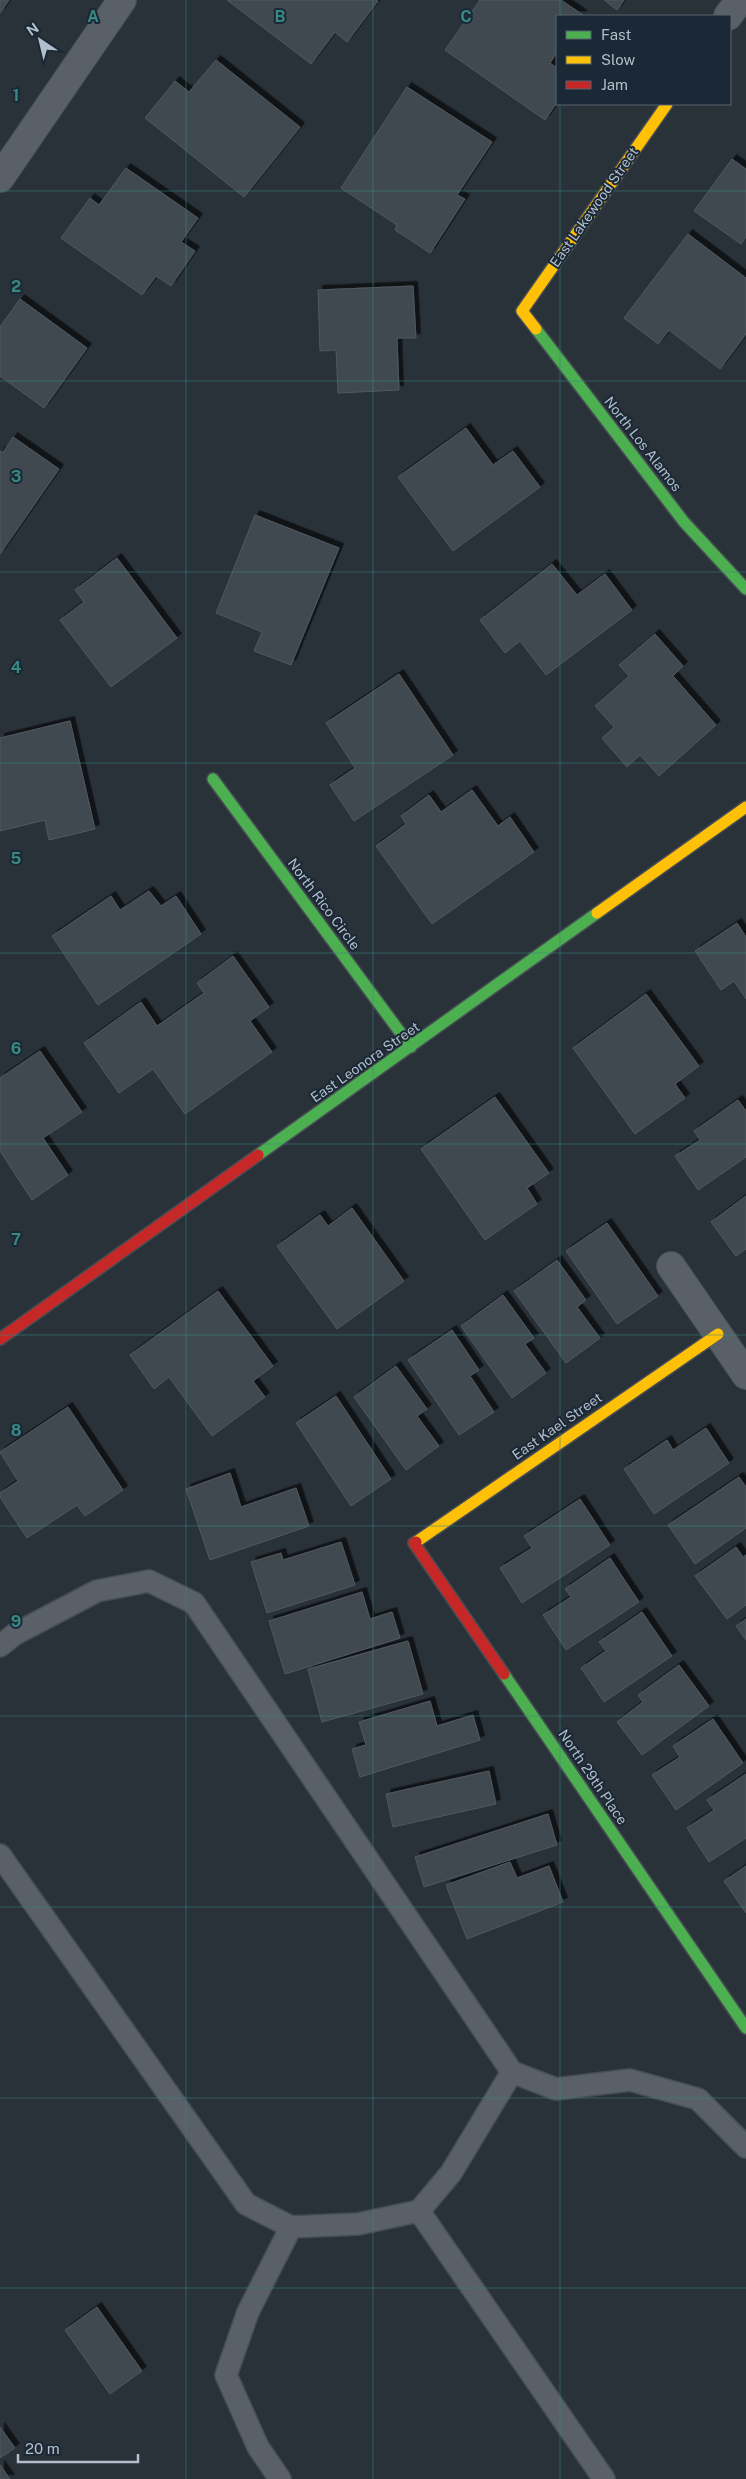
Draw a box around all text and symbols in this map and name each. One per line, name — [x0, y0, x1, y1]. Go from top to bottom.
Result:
text: A — [87, 7, 99, 26]
text: B — [275, 7, 286, 26]
text: C — [460, 7, 472, 26]
north arrow — [15, 15, 65, 65]
legend — [556, 15, 731, 105]
text: N — [23, 20, 42, 39]
text: Fast — [601, 26, 631, 43]
text: Slow — [601, 51, 636, 68]
text: Jam — [601, 76, 628, 93]
text: 1 — [13, 86, 19, 105]
street label: East Lakewood Street — [547, 144, 641, 270]
text: 2 — [11, 277, 21, 296]
street label: North Los Alamos — [601, 394, 685, 494]
text: 3 — [11, 467, 21, 486]
text: 4 — [11, 658, 22, 677]
text: 5 — [11, 849, 22, 868]
street label: North Rico Circle — [284, 855, 364, 953]
street label: East Leonora Street — [308, 1018, 422, 1106]
text: 6 — [11, 1039, 21, 1058]
text: 7 — [11, 1230, 21, 1249]
street label: East Kael Street — [509, 1389, 605, 1463]
text: 8 — [11, 1421, 22, 1440]
text: 9 — [11, 1612, 21, 1631]
street label: North 29th Place — [555, 1727, 631, 1827]
scale bar — [18, 2432, 138, 2464]
text: 20 m — [25, 2440, 60, 2457]

